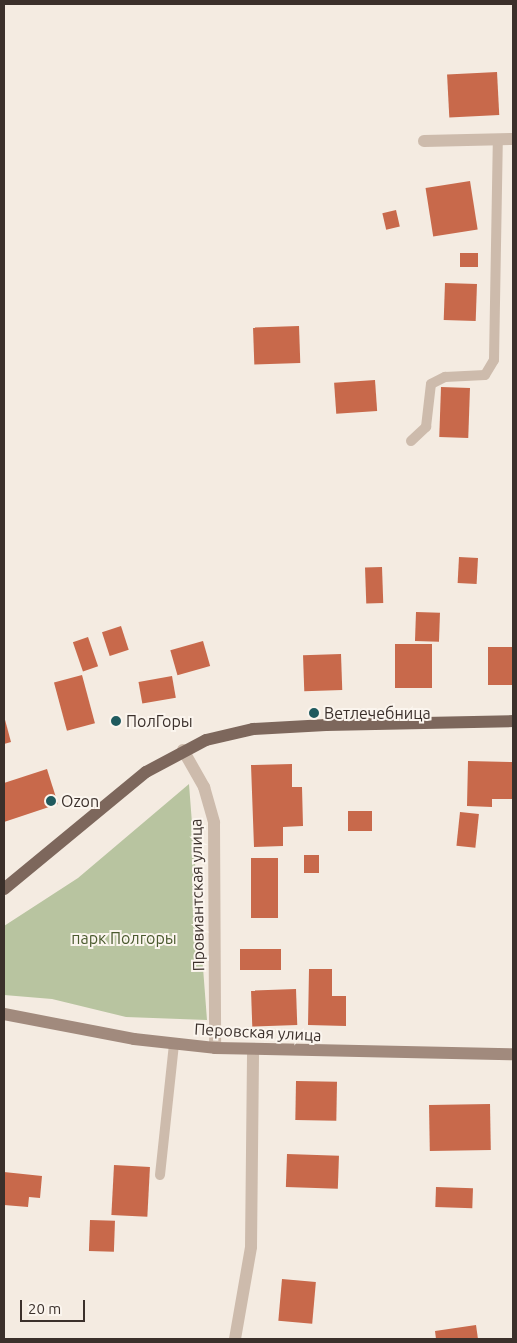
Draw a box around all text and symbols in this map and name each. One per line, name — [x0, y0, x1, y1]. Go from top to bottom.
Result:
place label: Ветлечебница — [324, 703, 431, 723]
marker: Ветлечебница — [308, 707, 320, 719]
place label: ПолГоры — [126, 711, 193, 731]
marker: ПолГоры — [110, 715, 122, 727]
place label: Ozon — [61, 791, 99, 811]
marker: Ozon — [45, 795, 57, 807]
street label: Провиантская улица — [186, 819, 208, 971]
park label: парк Полгоры — [71, 928, 177, 948]
street label: Перовская улица — [194, 1019, 322, 1045]
scale bar — [22, 1290, 88, 1322]
text: 20 m — [28, 1300, 61, 1317]

